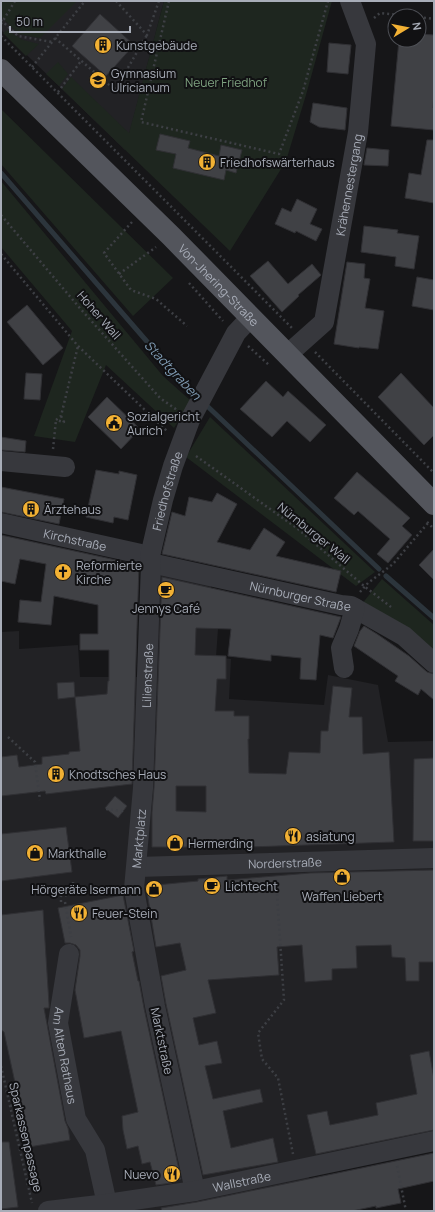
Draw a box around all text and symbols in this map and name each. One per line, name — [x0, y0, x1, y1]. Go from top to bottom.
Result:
scale bar — [10, 8, 130, 34]
north arrow — [387, 8, 427, 48]
text: 50 m — [16, 13, 43, 30]
text: N — [409, 21, 425, 31]
building icon: Kunstgebäude — [93, 35, 113, 55]
place label: Kunstgebäude — [116, 37, 197, 54]
place label: Gymnasium Ulricianum — [111, 65, 176, 96]
school or university icon: Gymnasium Ulricianum — [88, 70, 108, 90]
park label: Neuer Friedhof — [185, 74, 268, 91]
street label: Krähennestergang — [331, 132, 366, 237]
building icon: Friedhofswärterhaus — [197, 152, 217, 172]
place label: Friedhofswärterhaus — [220, 154, 335, 171]
street label: Von-Jhering-Straße — [175, 240, 263, 330]
street label: Hoher Wall — [73, 287, 125, 343]
water label: Stadtgraben — [141, 336, 206, 405]
place label: Sozialgericht Aurich — [127, 408, 200, 439]
public building icon: Sozialgericht Aurich — [104, 413, 124, 433]
street label: Friedhofstraße — [148, 449, 186, 532]
street label: Nürnburger Wall — [274, 498, 354, 568]
building icon: Ärztehaus — [21, 499, 41, 519]
place label: Ärztehaus — [44, 501, 101, 518]
street label: Kirchstraße — [42, 524, 108, 555]
place label: Reformierte Kirche — [76, 557, 142, 588]
church icon: Reformierte Kirche — [53, 562, 73, 582]
street label: Nürnburger Straße — [248, 577, 352, 614]
cafe icon: Jennys Café — [156, 580, 176, 600]
place label: Jennys Café — [132, 600, 200, 617]
street label: Lilienstraße — [137, 643, 157, 708]
building icon: Knodtsches Haus — [46, 764, 66, 784]
place label: Knodtsches Haus — [69, 766, 166, 783]
street label: Marktplatz — [127, 808, 150, 869]
restaurant icon: asiatung — [283, 826, 303, 846]
place label: asiatung — [306, 828, 355, 845]
shop icon: Hermerding — [165, 833, 185, 853]
place label: Hermerding — [188, 835, 253, 852]
shop icon: Markthalle — [25, 843, 45, 863]
place label: Markthalle — [48, 845, 106, 862]
street label: Norderstraße — [248, 853, 322, 872]
shop icon: Waffen Liebert — [332, 867, 352, 887]
cafe icon: Lichtecht — [202, 876, 222, 896]
place label: Lichtecht — [225, 878, 278, 895]
shop icon: Hörgeräte Isermann — [144, 879, 164, 899]
place label: Hörgeräte Isermann — [31, 881, 141, 898]
place label: Waffen Liebert — [302, 888, 382, 905]
restaurant icon: Feuer-Stein — [69, 903, 89, 923]
place label: Feuer-Stein — [92, 905, 157, 922]
street label: Am Alten Rathaus — [49, 1006, 81, 1105]
street label: Marktstraße — [147, 1006, 177, 1076]
street label: Sparkassenpassage — [5, 1081, 47, 1193]
restaurant icon: Nuevo — [162, 1164, 182, 1184]
place label: Nuevo — [124, 1166, 159, 1183]
street label: Wallstraße — [211, 1167, 272, 1196]

